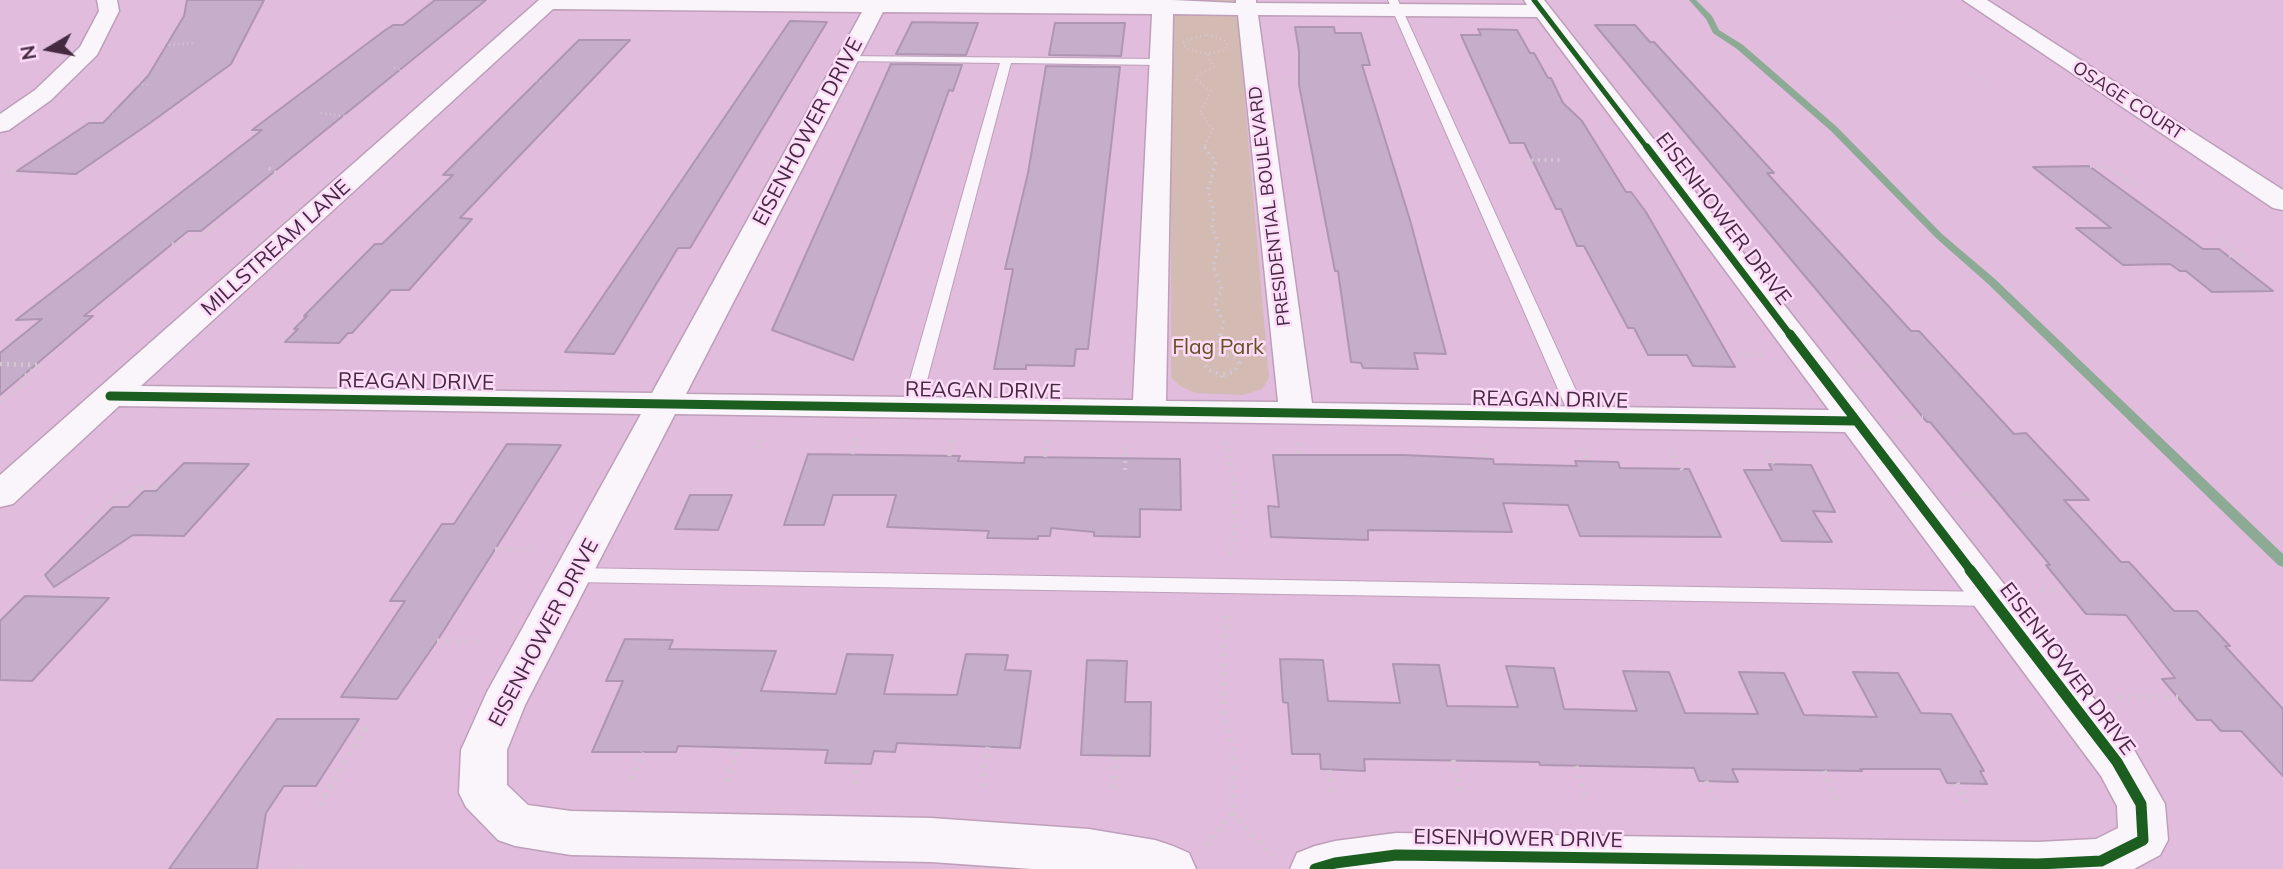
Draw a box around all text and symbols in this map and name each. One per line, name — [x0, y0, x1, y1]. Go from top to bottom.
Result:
north arrow — [14, 14, 84, 84]
street label: EISENHOWER DRIVE — [748, 34, 868, 230]
text: N — [15, 43, 41, 62]
street label: OSAGE COURT — [2068, 57, 2188, 145]
street label: PRESIDENTIAL BOULEVARD — [1245, 85, 1295, 327]
street label: EISENHOWER DRIVE — [1650, 128, 1796, 310]
street label: MILLSTREAM LANE — [196, 175, 356, 321]
park label: Flag Park — [1172, 335, 1264, 361]
street label: REAGAN DRIVE — [338, 368, 494, 396]
street label: REAGAN DRIVE — [905, 377, 1061, 405]
street label: REAGAN DRIVE — [1472, 386, 1628, 414]
street label: EISENHOWER DRIVE — [484, 535, 604, 731]
street label: EISENHOWER DRIVE — [1994, 578, 2140, 760]
street label: EISENHOWER DRIVE — [1413, 825, 1623, 853]

